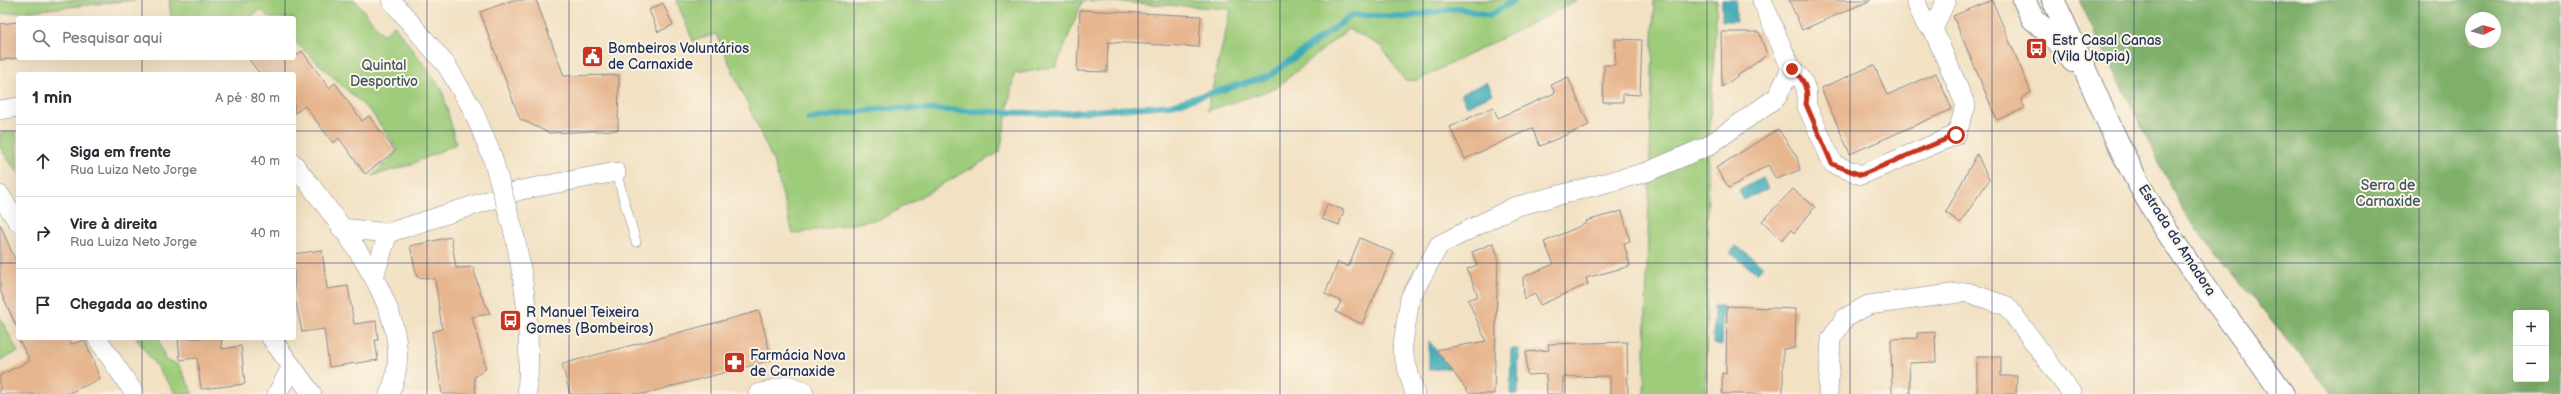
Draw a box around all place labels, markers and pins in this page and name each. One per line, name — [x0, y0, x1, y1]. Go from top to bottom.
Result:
place label: Estr Casal Canas (Vila Utopia) — [2052, 32, 2162, 65]
bus stop icon: Estr Casal Canas (Vila Utopia) — [2024, 35, 2050, 61]
place label: Bombeiros Voluntários de Carnaxide — [608, 40, 749, 73]
public building icon: Bombeiros Voluntários de Carnaxide — [579, 43, 605, 69]
place label: R Manuel Teixeira Gomes (Bombeiros) — [526, 304, 654, 337]
bus stop icon: R Manuel Teixeira Gomes (Bombeiros) — [497, 307, 523, 333]
place label: Farmácia Nova de Carnaxide — [750, 347, 846, 380]
pharmacy icon: Farmácia Nova de Carnaxide — [722, 350, 748, 376]

